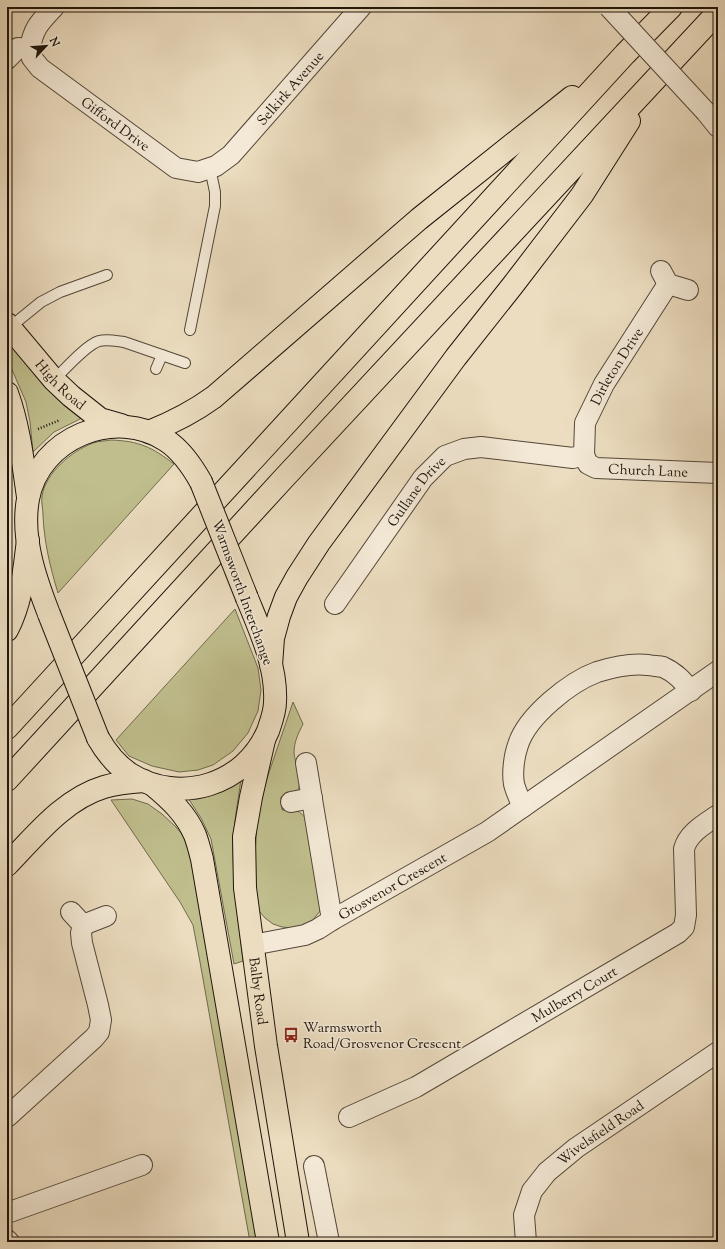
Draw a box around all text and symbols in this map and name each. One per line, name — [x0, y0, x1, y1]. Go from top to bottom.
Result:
north arrow — [26, 26, 66, 66]
text: N — [45, 34, 63, 50]
street label: Selkirk Avenue — [253, 48, 330, 131]
street label: Gifford Drive — [76, 93, 153, 157]
street label: Dirleton Drive — [587, 324, 649, 409]
street label: High Road — [29, 356, 89, 416]
street label: Gullane Drive — [384, 453, 451, 532]
street label: Church Lane — [608, 461, 688, 484]
street label: Warmsworth Interchange — [205, 517, 277, 668]
street label: Grosvenor Crescent — [335, 849, 451, 926]
street label: Balby Road — [242, 956, 271, 1026]
street label: Mulberry Court — [529, 963, 622, 1029]
place label: Warmsworth Road/Grosvenor Crescent — [303, 1019, 461, 1055]
bus stop icon: Warmsworth Road/Grosvenor Crescent — [282, 1026, 300, 1044]
street label: Wivelsfield Road — [554, 1097, 649, 1171]

